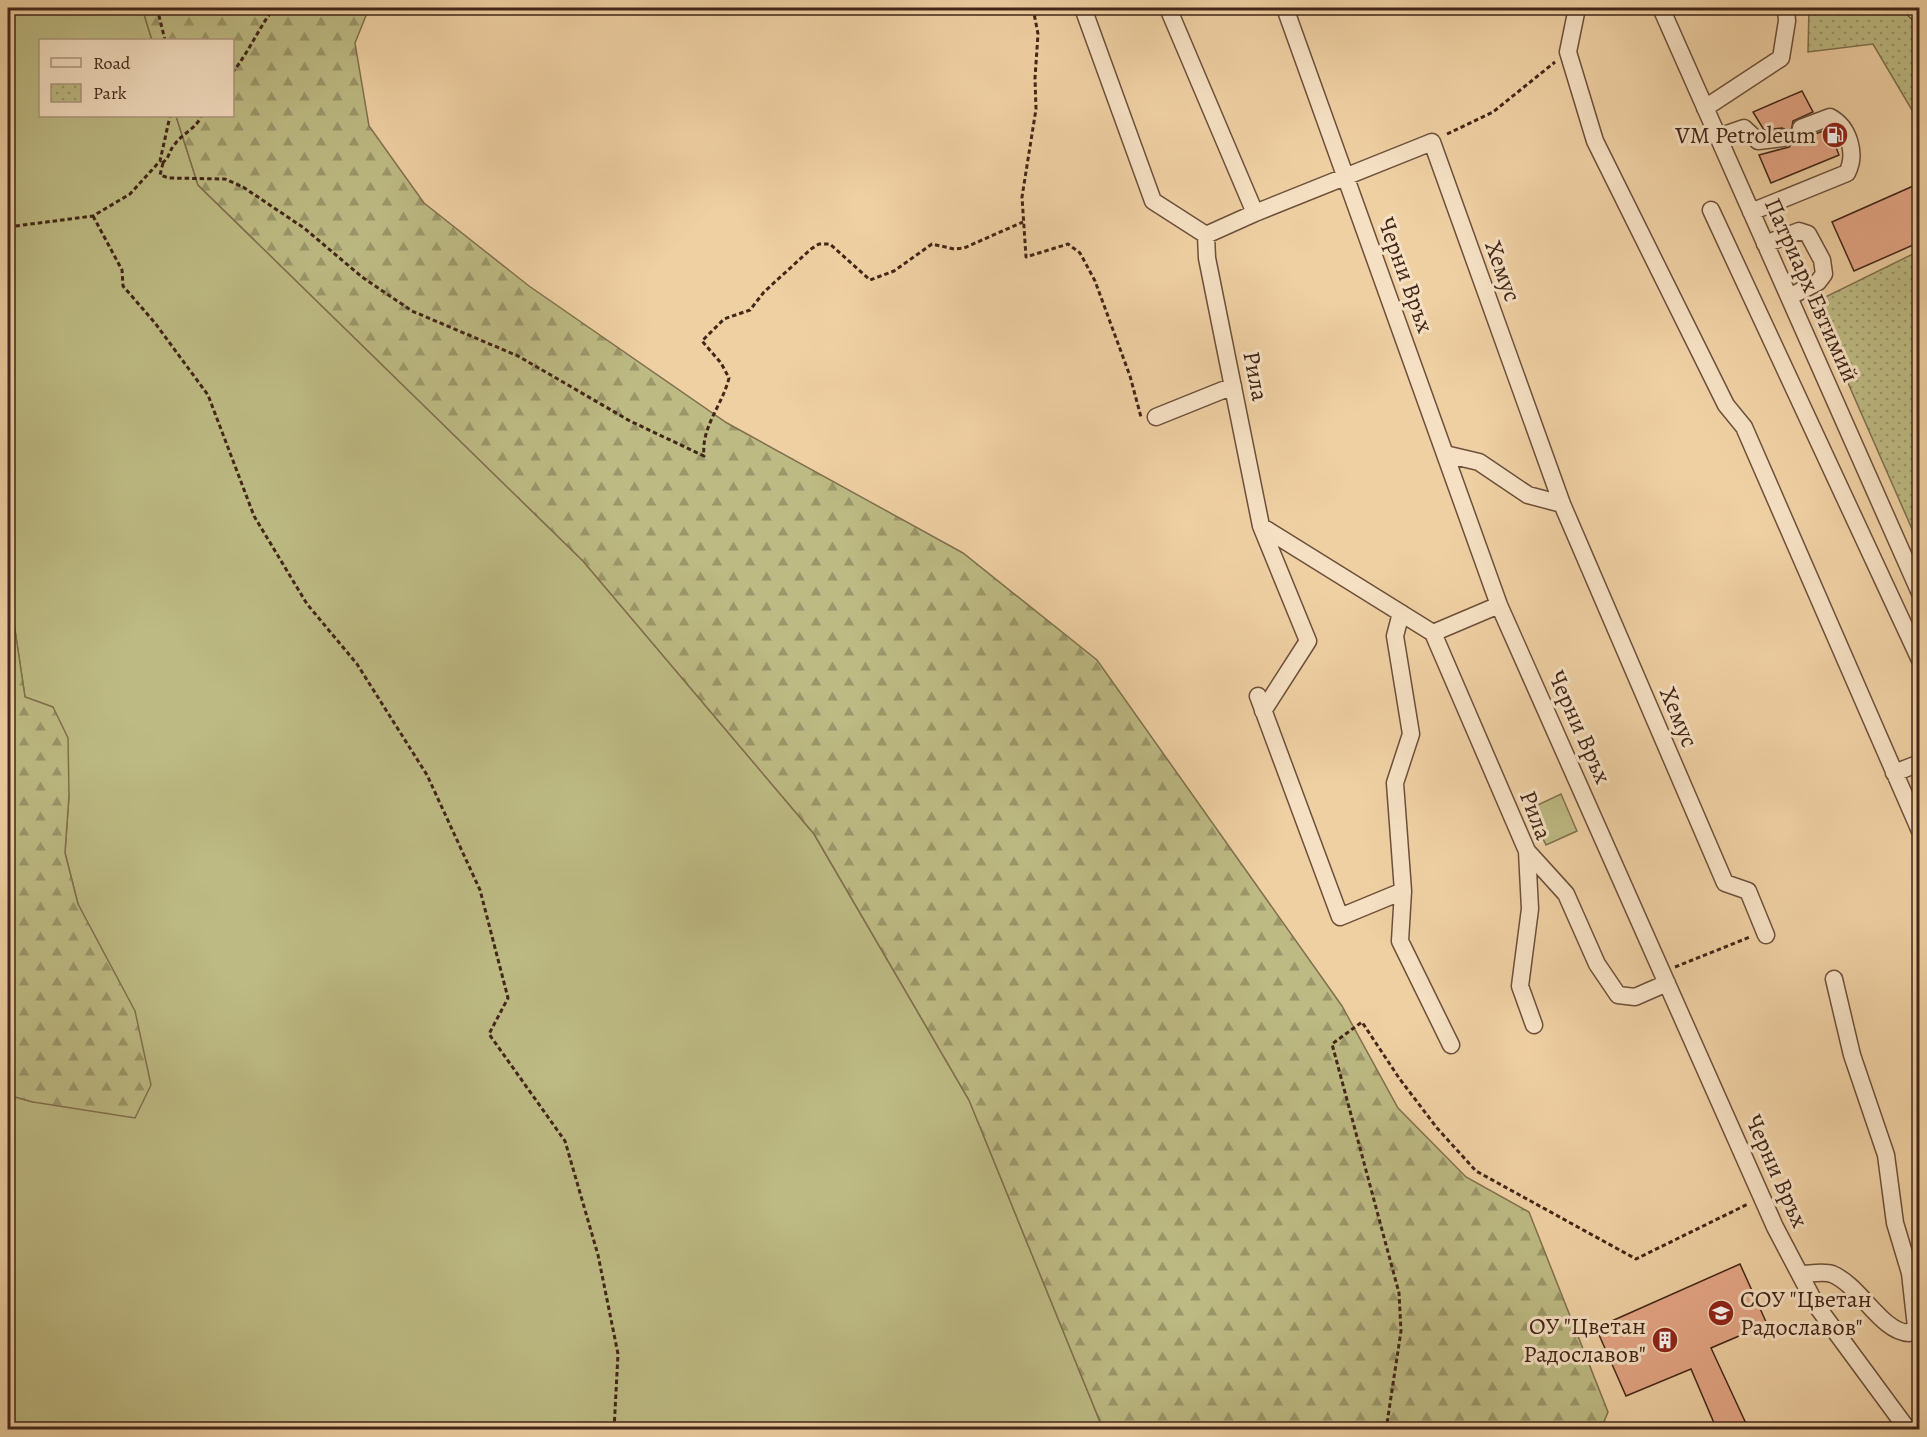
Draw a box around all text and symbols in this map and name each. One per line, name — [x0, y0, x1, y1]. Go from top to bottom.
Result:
legend — [39, 39, 234, 117]
text: Road — [93, 51, 131, 75]
text: Park — [93, 81, 127, 105]
place label: VM Petroleum — [1674, 119, 1816, 151]
fuel station icon: VM Petroleum — [1820, 120, 1850, 150]
street label: Патриарх Евтимий — [1757, 193, 1867, 387]
street label: Черни Връх — [1370, 213, 1442, 337]
street label: Хемус — [1477, 236, 1529, 306]
street label: Рила — [1236, 348, 1276, 404]
street label: Черни Връх — [1541, 665, 1619, 789]
street label: Хемус — [1652, 682, 1706, 752]
street label: Рила — [1512, 786, 1560, 844]
street label: Черни Връх — [1738, 1109, 1816, 1233]
place label: СОУ "Цветан Радославов" — [1740, 1283, 1872, 1343]
school or university icon: СОУ "Цветан Радославов" — [1706, 1298, 1736, 1328]
place label: ОУ "Цветан Радославов" — [1523, 1310, 1646, 1370]
building icon: ОУ "Цветан Радославов" — [1650, 1325, 1680, 1355]

